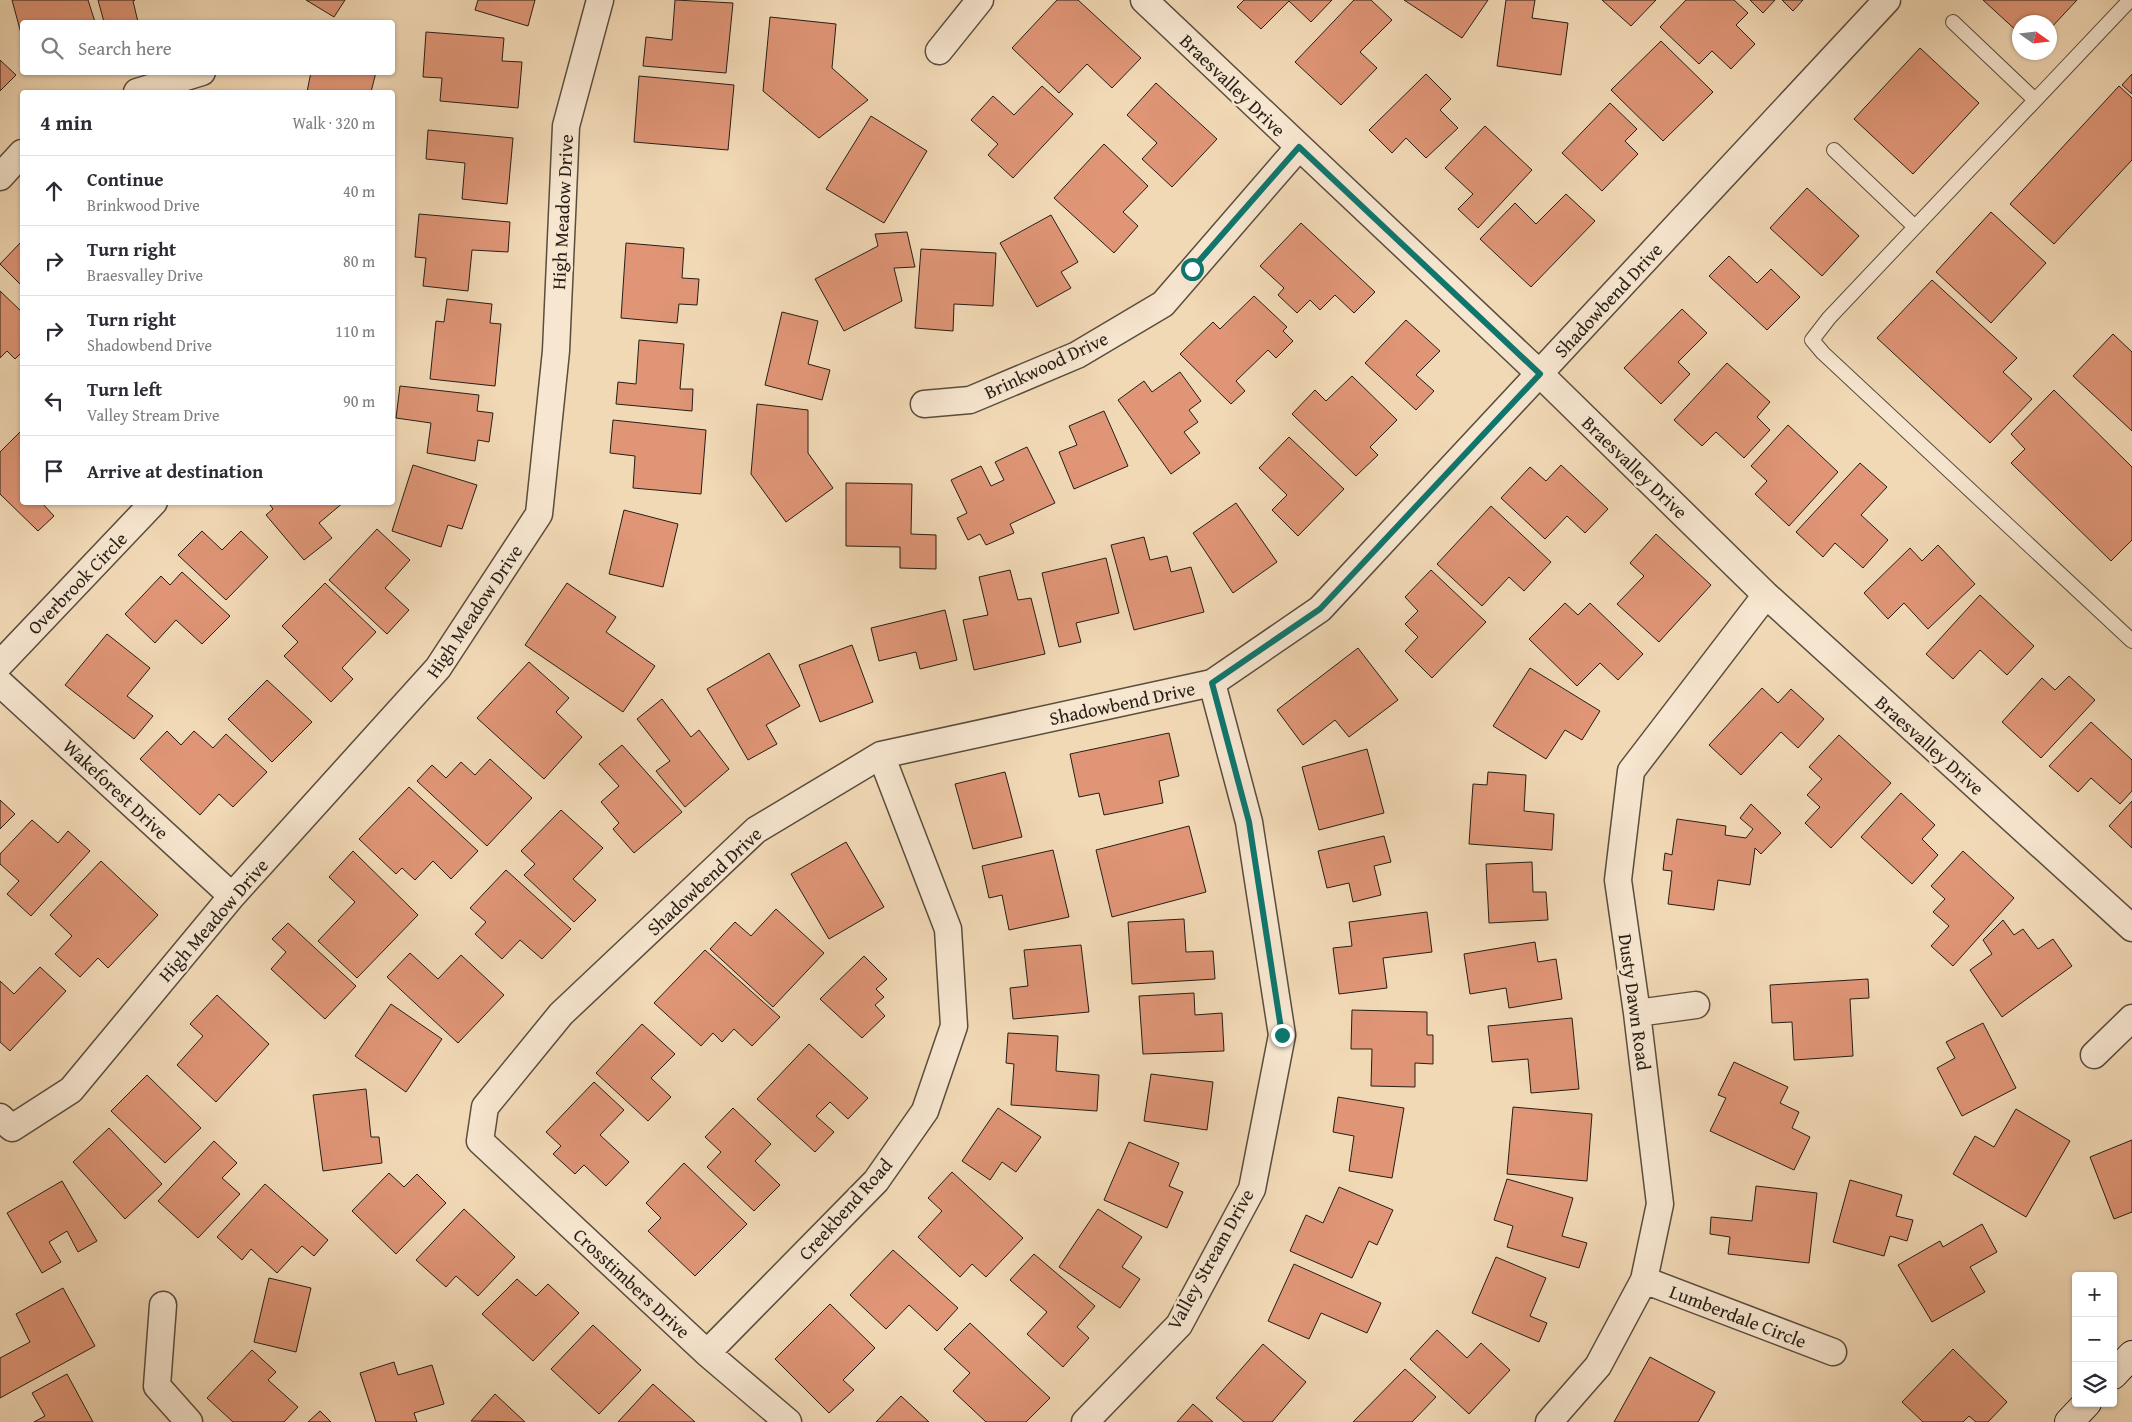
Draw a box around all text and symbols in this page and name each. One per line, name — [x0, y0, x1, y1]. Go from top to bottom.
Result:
north arrow — [2012, 15, 2057, 60]
search box — [20, 20, 395, 75]
street label: Braesvalley Drive — [1174, 27, 1292, 143]
icon: search — [38, 34, 66, 62]
text: Search here — [78, 34, 172, 62]
text: 4 min — [40, 107, 92, 138]
text: Walk · 320 m — [292, 111, 375, 135]
street label: High Meadow Drive — [544, 134, 580, 290]
text: Continue — [87, 165, 164, 193]
icon: ahead — [40, 177, 68, 205]
text: 40 m — [343, 179, 375, 203]
text: Brinkwood Drive — [87, 193, 200, 217]
text: Turn right — [87, 235, 176, 263]
street label: Shadowbend Drive — [1547, 236, 1669, 364]
icon: right — [40, 247, 68, 275]
text: 80 m — [343, 249, 375, 273]
route start — [1181, 258, 1204, 281]
text: Braesvalley Drive — [87, 263, 203, 287]
text: Turn right — [87, 305, 176, 333]
icon: right — [40, 317, 68, 345]
text: 110 m — [335, 319, 375, 343]
street label: Brinkwood Drive — [979, 324, 1113, 406]
text: Shadowbend Drive — [87, 333, 212, 357]
text: Turn left — [87, 375, 162, 403]
icon: left — [40, 387, 68, 415]
text: 90 m — [343, 389, 375, 413]
text: Valley Stream Drive — [87, 403, 219, 427]
street label: Braesvalley Drive — [1576, 409, 1694, 525]
icon: arrive — [40, 457, 68, 485]
text: Arrive at destination — [87, 457, 263, 485]
street label: Overbrook Circle — [21, 525, 133, 641]
street label: High Meadow Drive — [419, 539, 529, 683]
street label: Shadowbend Drive — [1047, 674, 1198, 732]
street label: Braesvalley Drive — [1869, 688, 1991, 802]
street label: Wakeforest Drive — [57, 732, 175, 846]
street label: Shadowbend Drive — [640, 820, 768, 942]
street label: High Meadow Drive — [151, 852, 275, 988]
street label: Dusty Dawn Road — [1612, 932, 1659, 1073]
route end — [1271, 1024, 1294, 1047]
street label: Creekbend Road — [791, 1151, 899, 1266]
street label: Valley Stream Drive — [1160, 1183, 1260, 1335]
street label: Crosstimbers Drive — [567, 1221, 697, 1345]
map controls — [2072, 1272, 2117, 1407]
button: + — [2072, 1272, 2117, 1317]
street label: Lumberdale Circle — [1665, 1277, 1811, 1355]
button: − — [2072, 1317, 2117, 1362]
button: layers — [2072, 1362, 2117, 1407]

